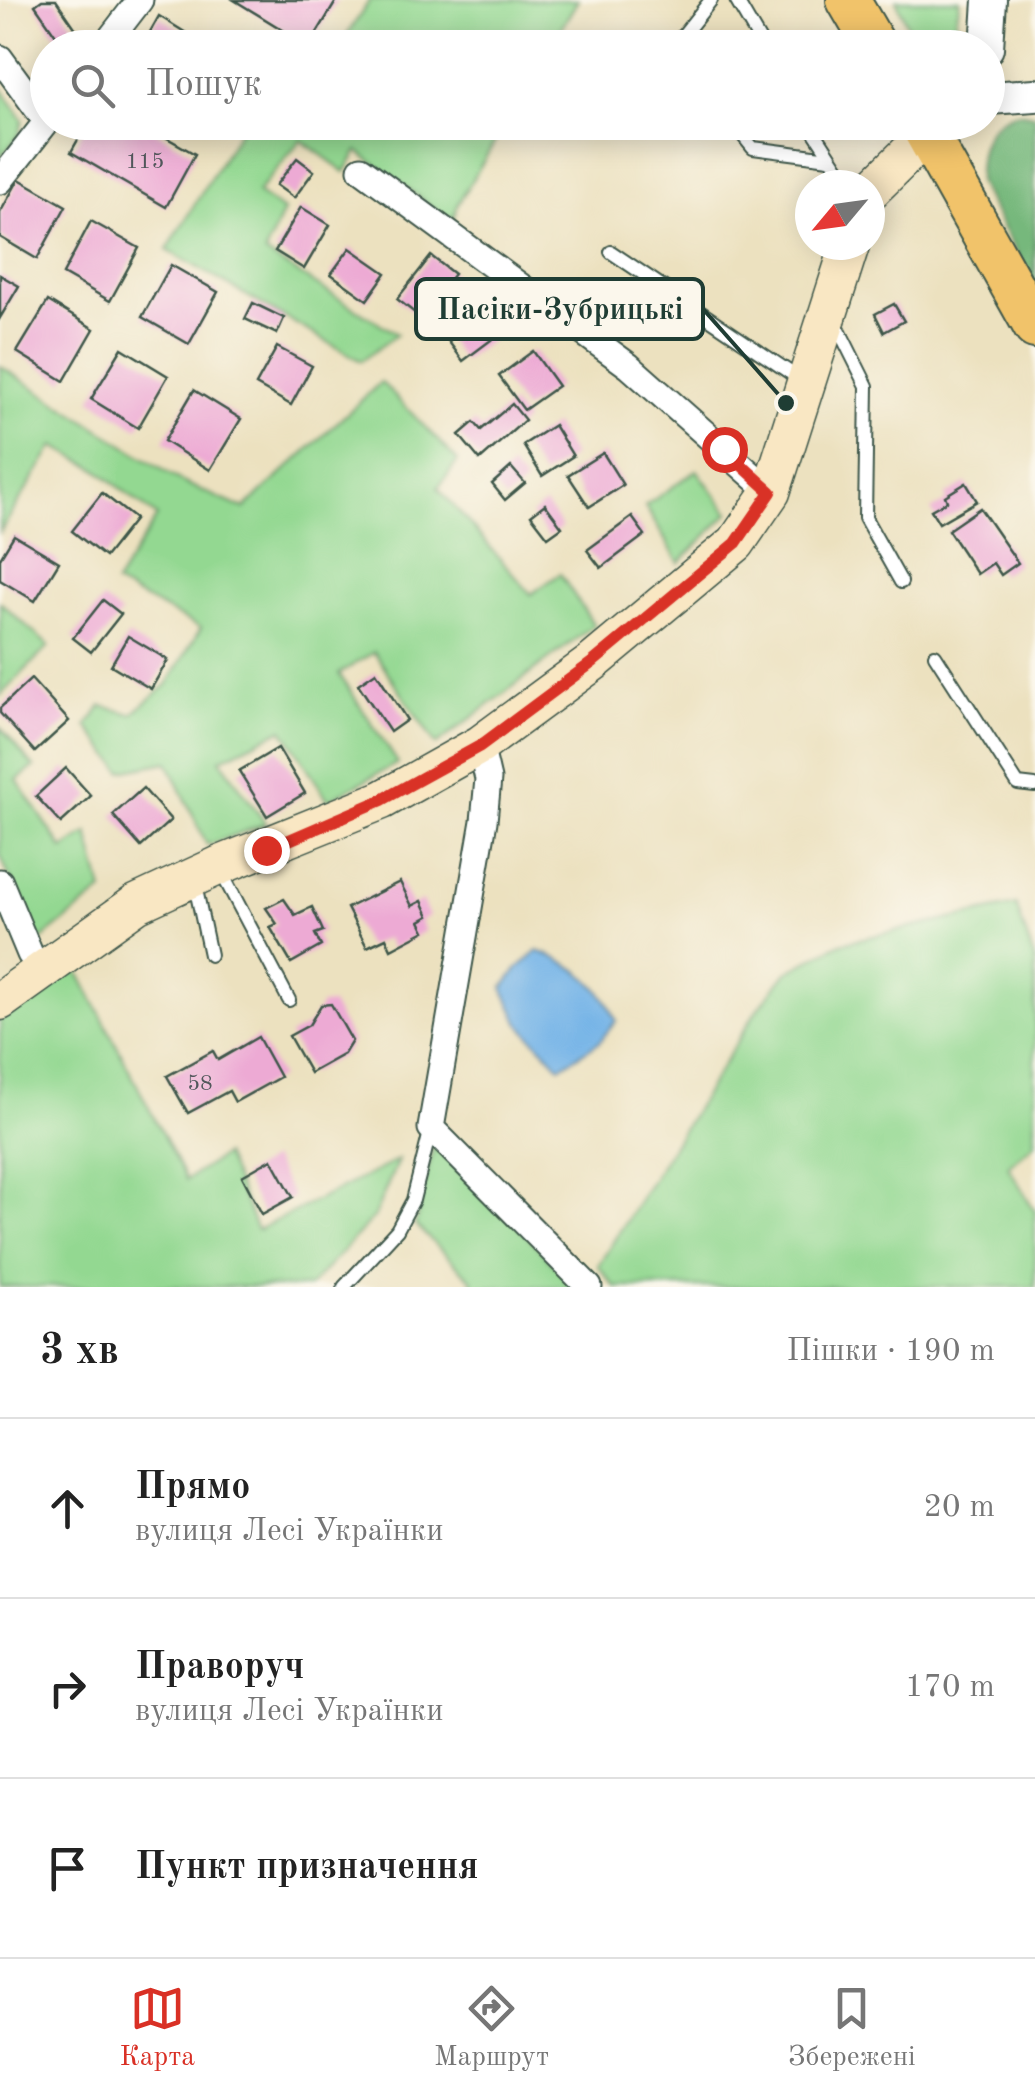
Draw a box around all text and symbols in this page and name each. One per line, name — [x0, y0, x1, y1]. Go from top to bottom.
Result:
search box — [30, 30, 1005, 140]
icon: search — [65, 58, 120, 113]
text: Пошук — [145, 66, 262, 104]
house number: 115 — [126, 151, 164, 173]
north arrow — [795, 170, 885, 260]
callout: Пасіки-Зубрицькі — [416, 279, 703, 339]
text: Пасіки-Зубрицькі — [437, 296, 683, 326]
route start — [702, 427, 748, 473]
route end — [244, 828, 290, 874]
house number: 58 — [187, 1073, 213, 1095]
text: 3 хв — [40, 1331, 119, 1373]
text: Пішки · 190 m — [787, 1336, 995, 1368]
text: Прямо — [135, 1469, 250, 1507]
icon: ahead — [40, 1481, 95, 1536]
text: 20 m — [924, 1492, 995, 1524]
text: вулиця Лесі Українки — [135, 1516, 443, 1548]
text: Праворуч — [135, 1649, 304, 1687]
icon: right — [40, 1661, 95, 1716]
text: 170 m — [905, 1672, 995, 1704]
text: вулиця Лесі Українки — [135, 1696, 443, 1728]
icon: arrive — [40, 1841, 95, 1896]
text: Пункт призначення — [135, 1849, 479, 1887]
tab: Карта — [119, 1981, 195, 2076]
tab: Маршрут — [434, 1981, 549, 2076]
tab: Збережені — [788, 1981, 916, 2076]

